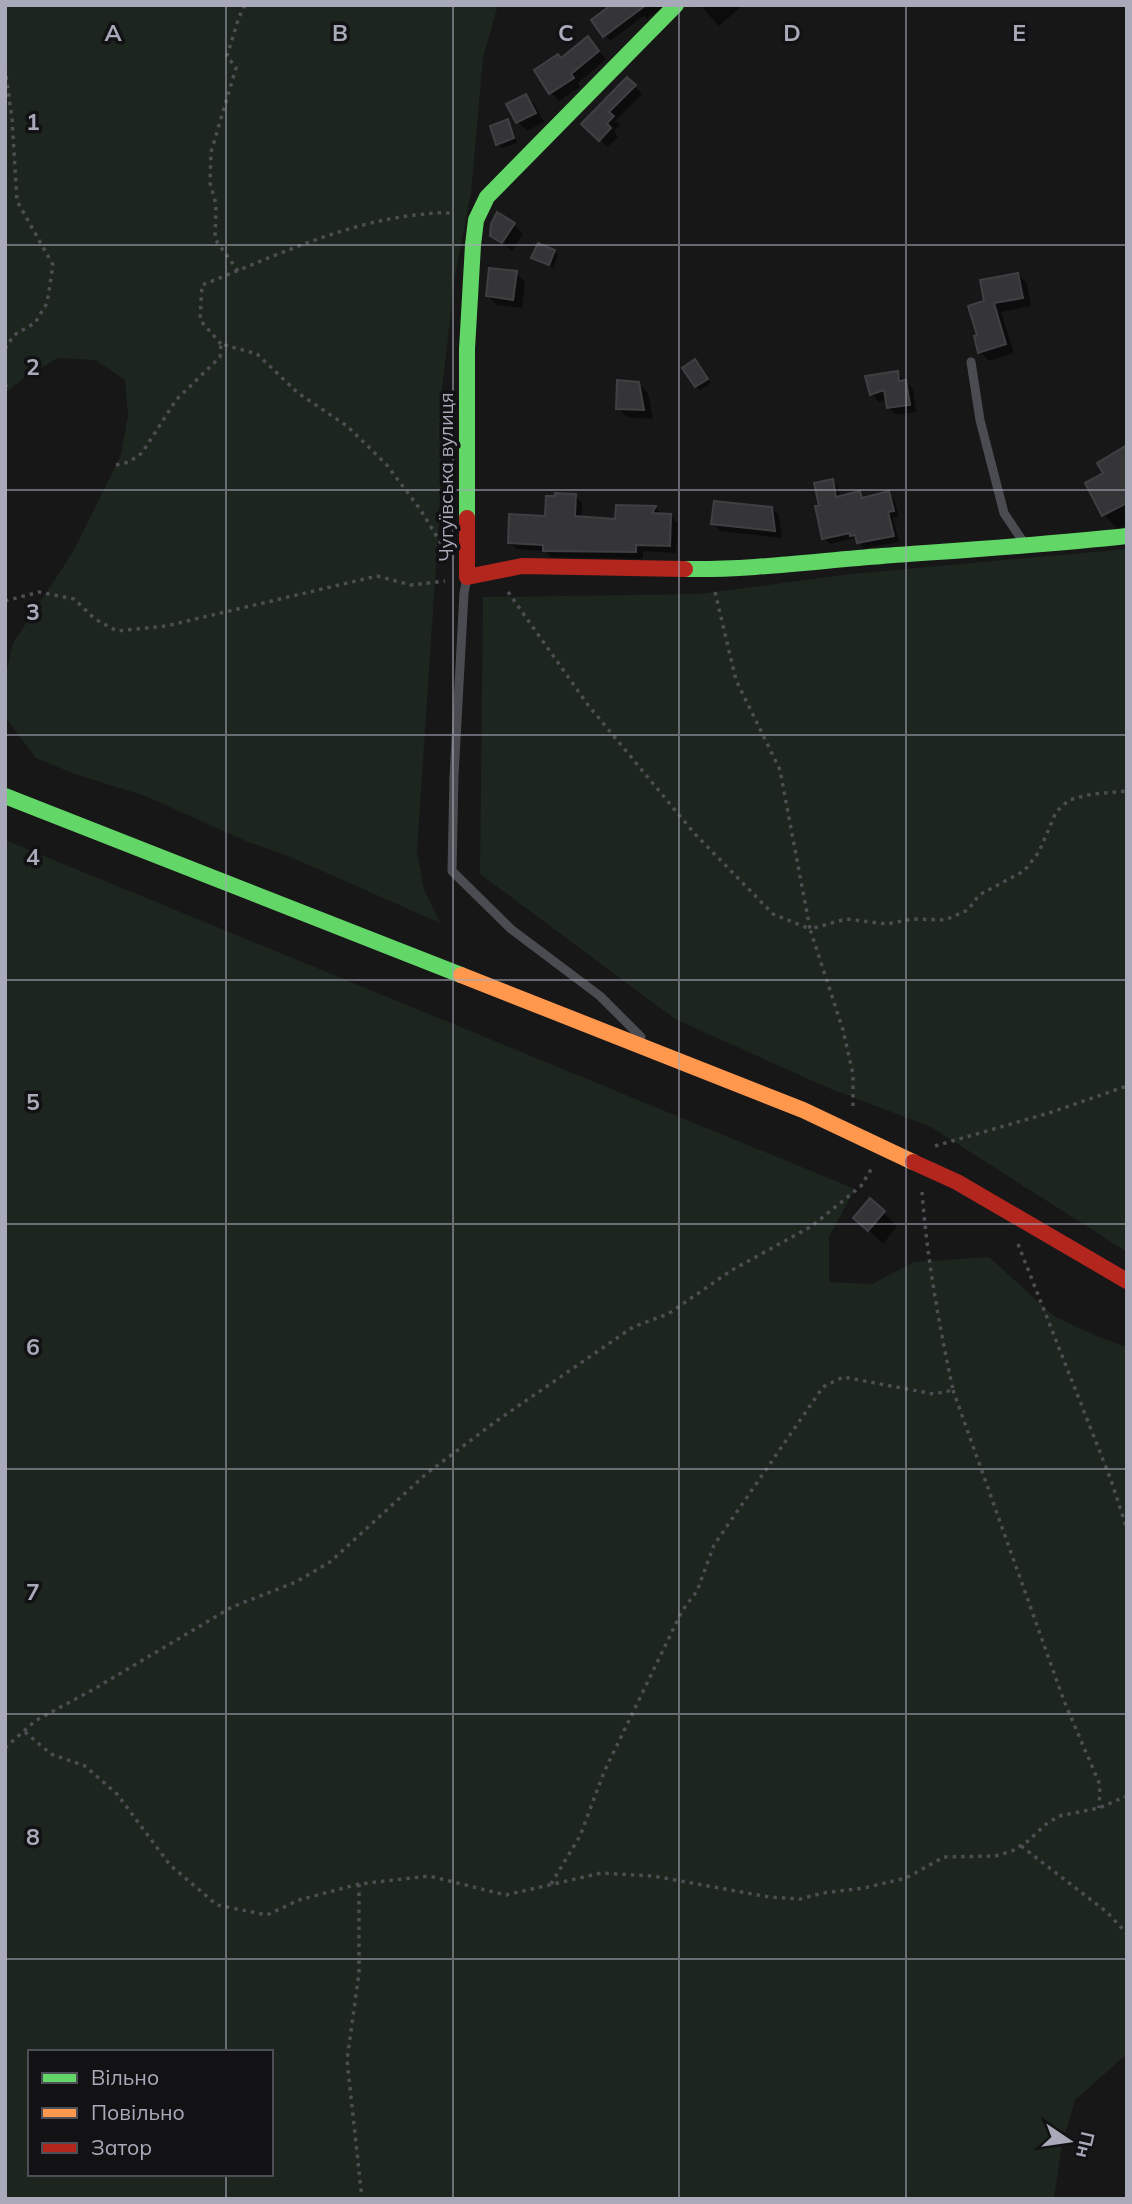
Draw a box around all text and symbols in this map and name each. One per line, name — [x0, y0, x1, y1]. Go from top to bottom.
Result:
text: A — [104, 18, 122, 47]
text: B — [332, 18, 348, 47]
text: C — [558, 18, 574, 47]
text: D — [783, 18, 801, 47]
text: E — [1012, 18, 1026, 47]
text: 1 — [26, 107, 40, 136]
text: 2 — [26, 352, 40, 381]
street label: Чугуївська вулиця — [434, 392, 458, 562]
text: 3 — [26, 597, 40, 626]
text: 4 — [26, 842, 40, 871]
text: 5 — [26, 1087, 40, 1116]
text: 6 — [26, 1332, 40, 1361]
text: 7 — [26, 1577, 40, 1606]
text: 8 — [26, 1822, 40, 1851]
legend — [28, 2050, 273, 2176]
text: Вільно — [91, 2064, 159, 2090]
text: Повільно — [91, 2099, 185, 2125]
north arrow — [1034, 2106, 1104, 2176]
text: Пн — [1071, 2129, 1100, 2160]
text: Затор — [91, 2134, 152, 2160]

